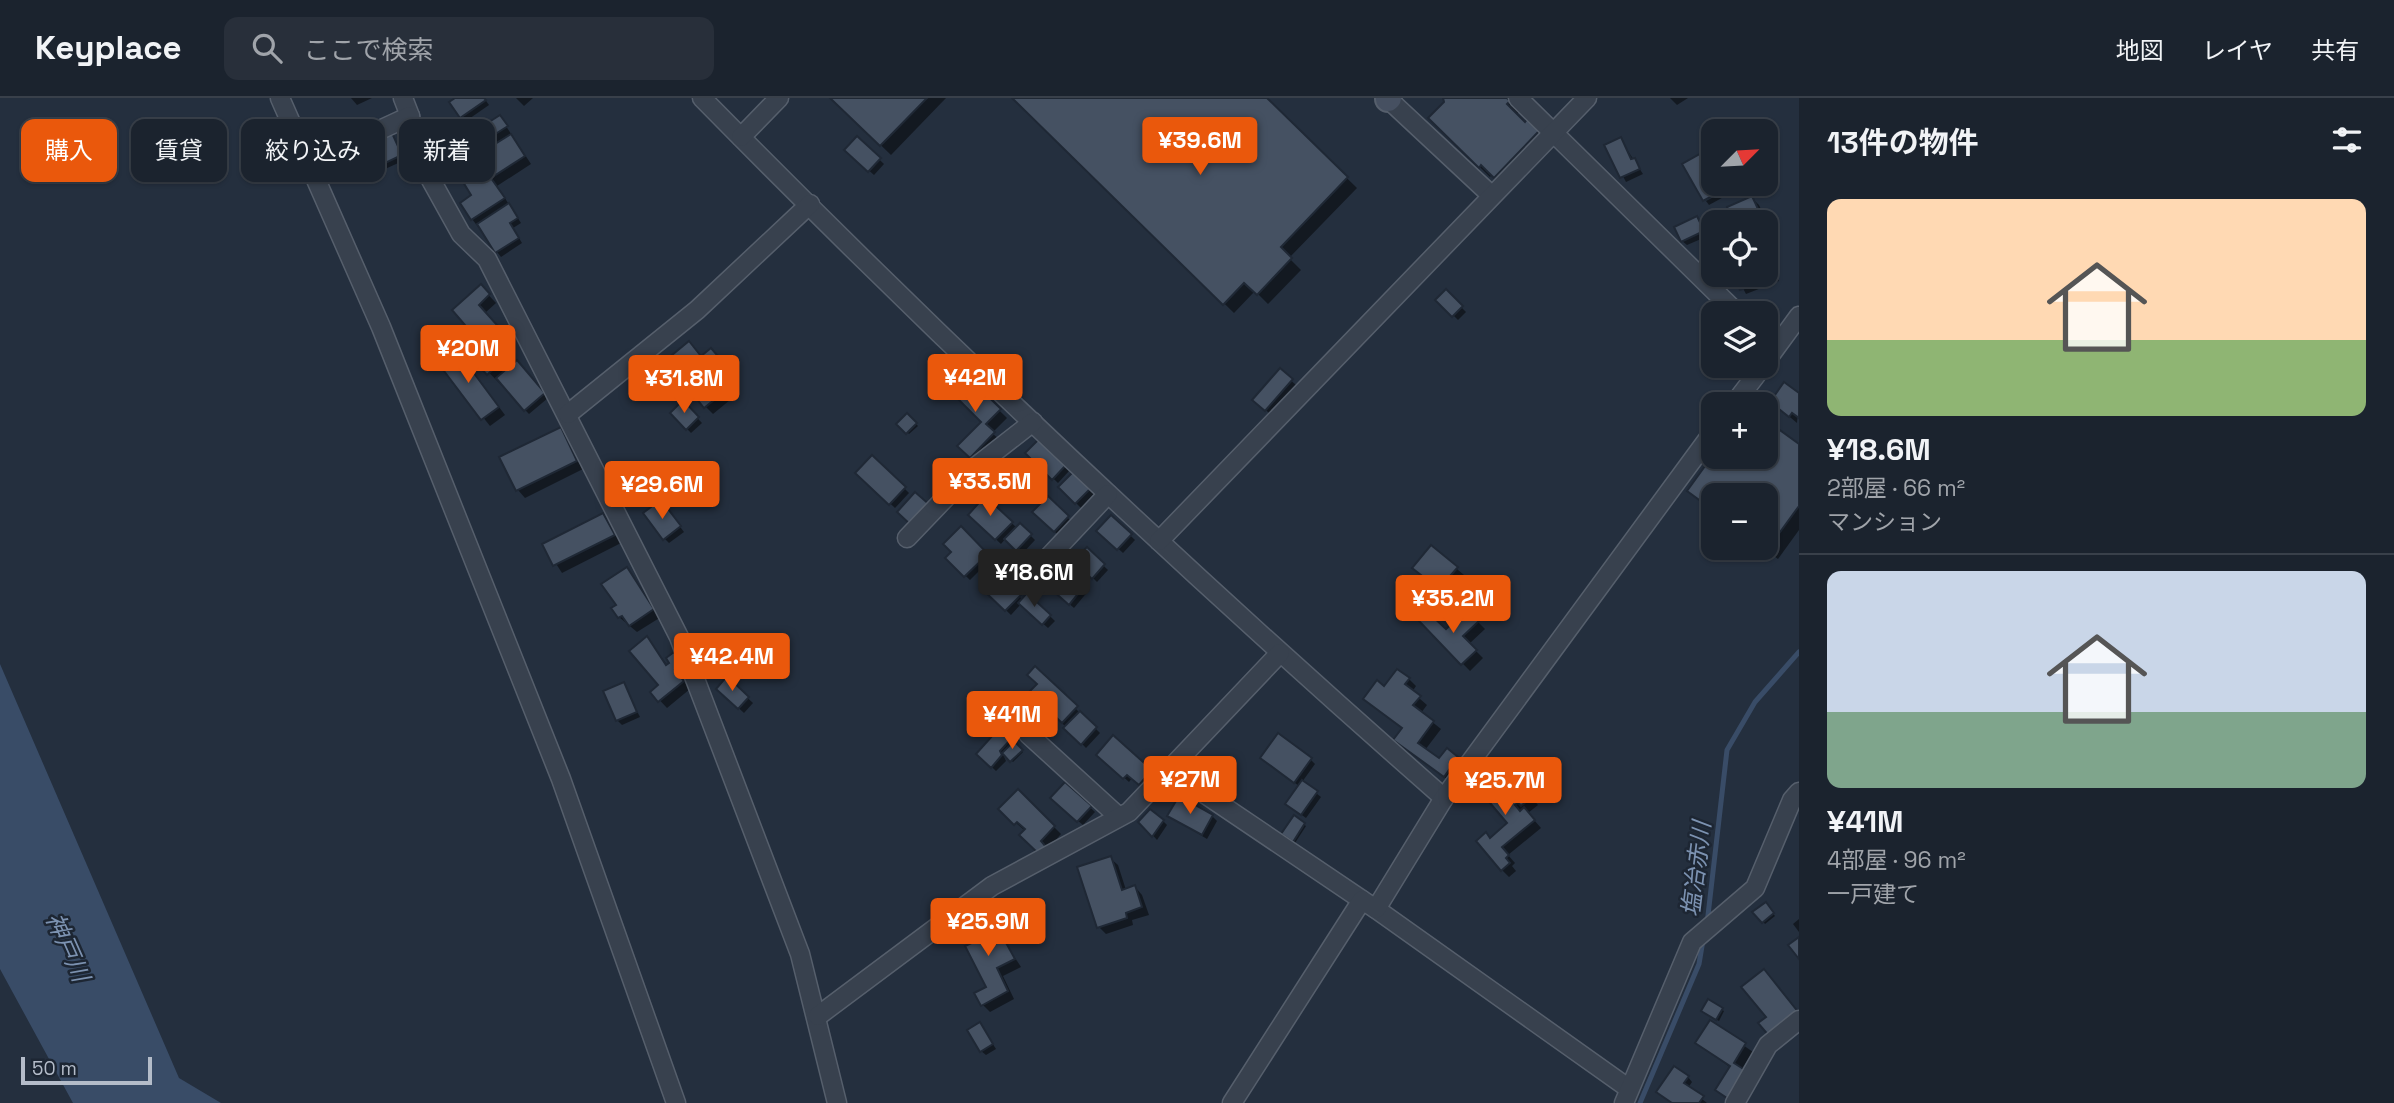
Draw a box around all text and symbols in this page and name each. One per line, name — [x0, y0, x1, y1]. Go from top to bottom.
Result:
search box — [224, 17, 714, 80]
text: Keyplace — [35, 27, 182, 69]
icon: search — [248, 29, 286, 67]
text: ここで検索 — [304, 33, 434, 67]
text: 地図 — [2116, 35, 2164, 66]
text: レイヤ — [2202, 35, 2273, 66]
text: 共有 — [2311, 35, 2359, 66]
pin: ¥39.6M — [1143, 118, 1257, 177]
chip: 購入 — [21, 119, 117, 182]
chip: 賃貸 — [131, 119, 227, 182]
chip: 絞り込み — [241, 119, 385, 182]
chip: 新着 — [399, 119, 495, 182]
north arrow — [1701, 119, 1778, 196]
map controls — [1701, 119, 1778, 560]
icon: filters — [2328, 121, 2366, 159]
text: 13件の物件 — [1827, 123, 1979, 162]
text: ¥39.6M — [1158, 125, 1242, 155]
button: locate — [1701, 210, 1778, 287]
icon: home — [2034, 244, 2160, 370]
button: layers — [1701, 301, 1778, 378]
pin: ¥20M — [427, 326, 509, 385]
text: ¥20M — [436, 333, 500, 363]
pin: ¥42M — [934, 354, 1016, 414]
pin: ¥31.8M — [627, 356, 741, 415]
text: ¥42M — [944, 362, 1006, 392]
text: ¥31.8M — [644, 363, 724, 393]
button: + — [1701, 392, 1778, 469]
text: ¥18.6M — [1827, 430, 1931, 469]
pin: ¥33.5M — [933, 458, 1047, 518]
pin: ¥29.6M — [605, 462, 719, 521]
text: ¥33.5M — [948, 466, 1032, 496]
text: ¥29.6M — [621, 469, 703, 499]
text: 2部屋 · 66 m² — [1827, 473, 1965, 503]
button: − — [1701, 483, 1778, 560]
text: マンション — [1827, 507, 1942, 537]
pin: ¥18.6M — [977, 550, 1091, 609]
text: ¥18.6M — [994, 557, 1074, 587]
pin: ¥35.2M — [1396, 575, 1510, 635]
text: ¥35.2M — [1412, 583, 1494, 613]
icon: home — [2034, 616, 2160, 742]
pin: ¥42.4M — [675, 634, 789, 693]
text: ¥42.4M — [690, 641, 774, 671]
pin: ¥41M — [971, 692, 1053, 751]
text: ¥41M — [983, 699, 1041, 729]
pin: ¥27M — [1149, 756, 1231, 816]
pin: ¥25.7M — [1448, 758, 1562, 817]
text: ¥27M — [1160, 764, 1220, 794]
text: ¥25.7M — [1465, 765, 1545, 795]
text: ¥41M — [1827, 802, 1904, 841]
water label: 塩冶赤川 — [1675, 816, 1718, 919]
text: 4部屋 · 96 m² — [1827, 845, 1966, 875]
text: 一戸建て — [1827, 879, 1919, 909]
pin: ¥25.9M — [931, 898, 1045, 958]
text: ¥25.9M — [946, 906, 1030, 936]
water label: 神戸川 — [39, 908, 98, 989]
scale bar — [21, 1054, 152, 1086]
text: 50 m — [32, 1056, 77, 1081]

